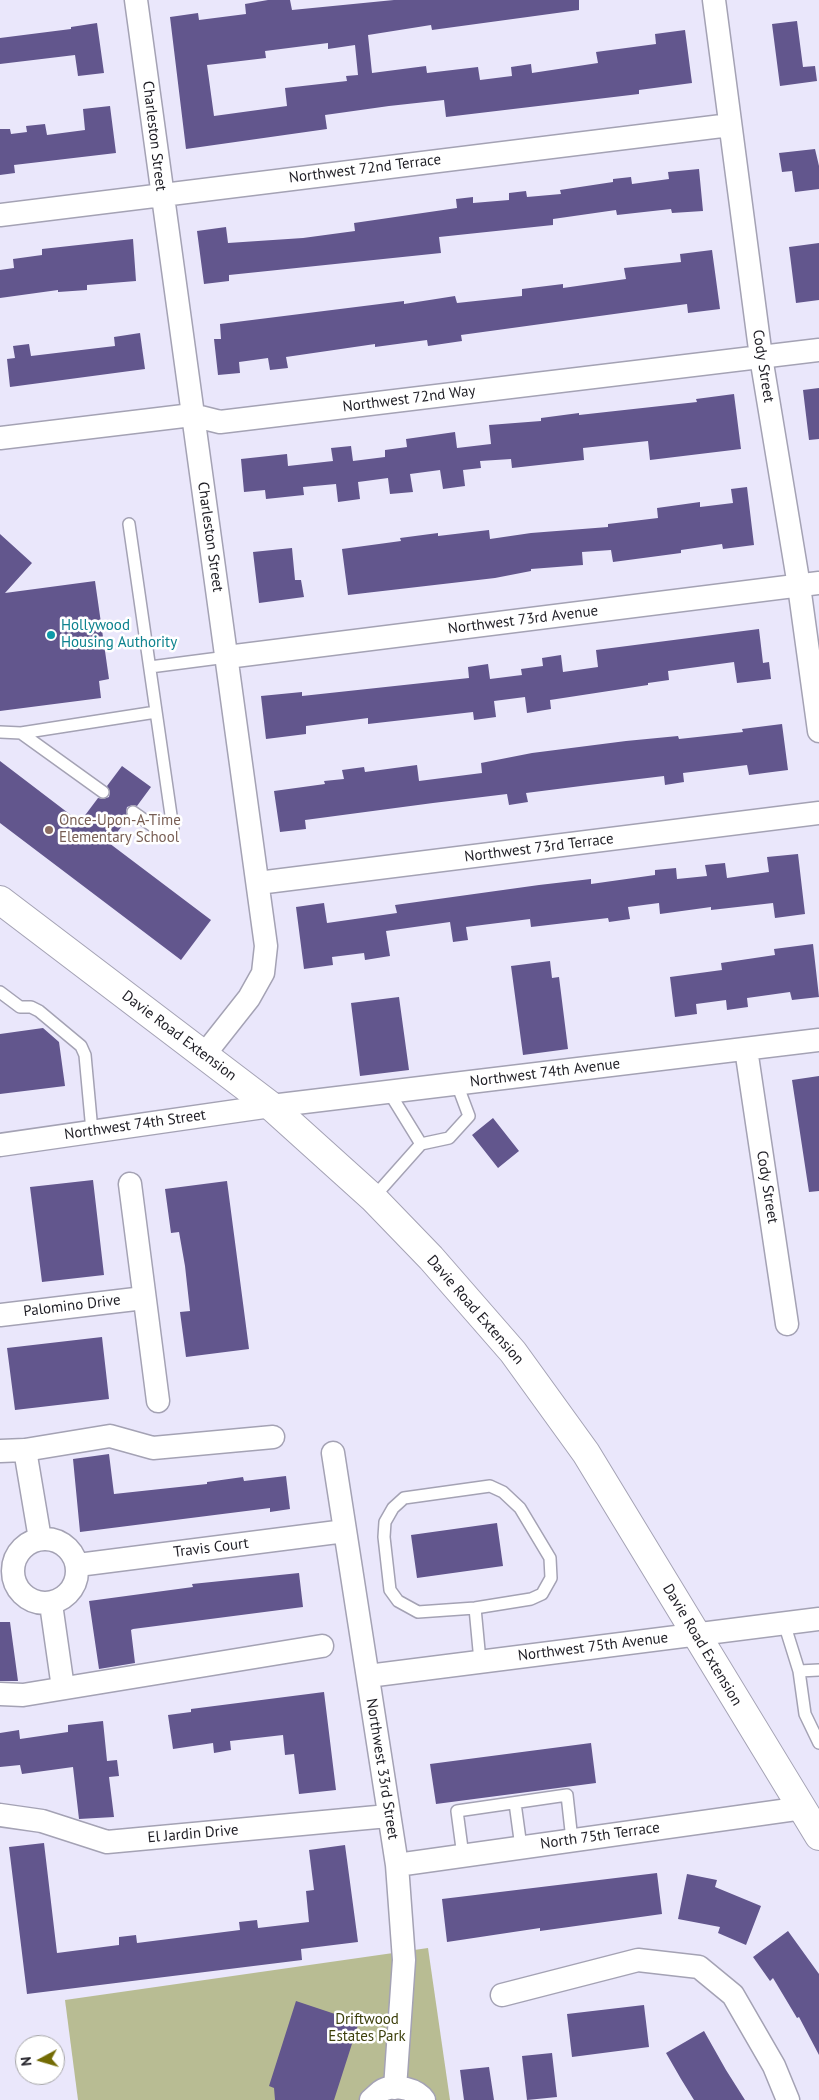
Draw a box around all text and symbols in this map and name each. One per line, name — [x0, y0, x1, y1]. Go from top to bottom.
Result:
street label: Charleston Street — [138, 80, 170, 192]
street label: Northwest 72nd Terrace — [288, 151, 442, 187]
street label: Cody Street — [748, 328, 778, 404]
street label: Northwest 72nd Way — [342, 382, 476, 416]
street label: Charleston Street — [193, 481, 227, 593]
street label: Northwest 73rd Avenue — [447, 602, 599, 638]
place label: Hollywood Housing Authority — [61, 617, 177, 652]
marker: Hollywood Housing Authority — [45, 629, 57, 641]
place label: Once-Upon-A-Time Elementary School — [59, 812, 181, 847]
marker: Once-Upon-A-Time Elementary School — [43, 824, 55, 836]
street label: Northwest 73rd Terrace — [463, 830, 615, 866]
street label: Davie Road Extension — [118, 987, 240, 1085]
street label: Northwest 74th Avenue — [469, 1055, 621, 1091]
street label: Northwest 74th Street — [63, 1106, 207, 1144]
street label: Cody Street — [752, 1149, 782, 1225]
street label: Davie Road Extension — [423, 1252, 527, 1368]
street label: Palomino Drive — [22, 1291, 122, 1321]
street label: Travis Court — [172, 1534, 250, 1562]
street label: Davie Road Extension — [658, 1581, 746, 1709]
street label: Northwest 75th Avenue — [517, 1629, 669, 1665]
street label: Northwest 33rd Street — [362, 1697, 402, 1841]
street label: North 75th Terrace — [539, 1819, 661, 1853]
street label: El Jardin Drive — [147, 1821, 239, 1847]
park label: Driftwood Estates Park — [328, 2011, 406, 2046]
north arrow — [15, 2035, 65, 2085]
text: N — [17, 2056, 36, 2067]

